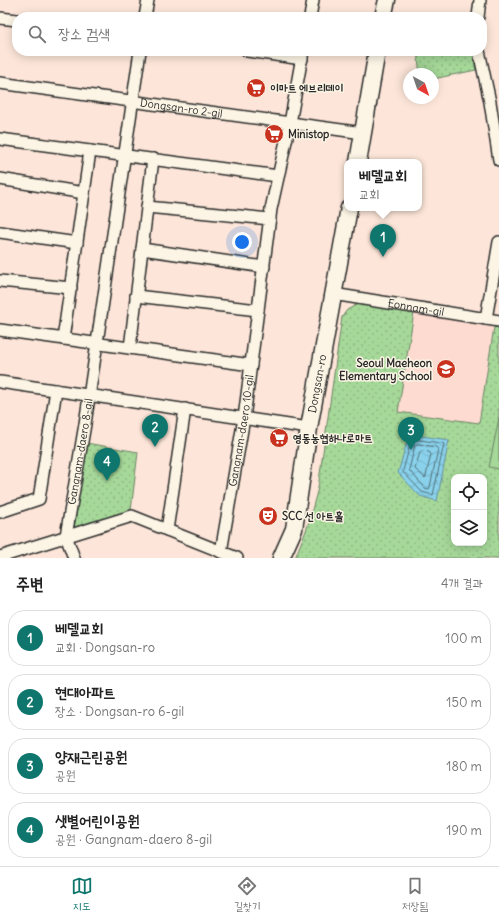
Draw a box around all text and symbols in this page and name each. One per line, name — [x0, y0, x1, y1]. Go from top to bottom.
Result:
search box — [12, 12, 487, 56]
icon: search — [26, 23, 48, 45]
text: 장소 검색 — [58, 24, 110, 43]
north arrow — [403, 68, 439, 104]
supermarket icon: 이마트 에브리데이 — [245, 77, 267, 99]
place label: 이마트 에브리데이 — [270, 81, 344, 95]
street label: Dongsan-ro 2-gil — [139, 95, 224, 121]
supermarket icon: Ministop — [263, 123, 285, 145]
place label: Ministop — [288, 127, 329, 142]
popup — [344, 159, 422, 211]
text: 베델교회 — [359, 166, 407, 185]
text: 교회 — [359, 186, 380, 203]
pin: 1 — [370, 224, 396, 257]
your location — [232, 232, 252, 252]
street label: Eonnam-gil — [387, 296, 445, 319]
street label: Dongsan-ro — [305, 353, 329, 414]
place label: Seoul Maeheon Elementary School — [339, 356, 433, 384]
school or university icon: Seoul Maeheon Elementary School — [435, 358, 457, 380]
street label: Gangnam-daero 10-gil — [225, 374, 257, 488]
street label: Gangnam-daero 8-gil — [64, 397, 96, 506]
pin: 2 — [142, 414, 168, 447]
pin: 3 — [398, 417, 424, 450]
supermarket icon: 영동농협하나로마트 — [268, 427, 290, 449]
place label: 영동농협하나로마트 — [293, 431, 373, 445]
pin: 4 — [94, 448, 120, 481]
map controls — [451, 474, 487, 546]
button: locate — [451, 474, 487, 510]
theatre icon: SCC 선 아트홀 — [257, 505, 279, 527]
place label: SCC 선 아트홀 — [282, 509, 343, 523]
button: layers — [451, 510, 487, 546]
text: 주변 — [16, 573, 43, 595]
text: 4개 결과 — [441, 575, 483, 592]
text: 베델교회 — [55, 619, 103, 638]
text: 1 — [27, 630, 33, 647]
text: 100 m — [445, 630, 482, 647]
text: 교회 · Dongsan-ro — [55, 639, 155, 656]
text: 현대아파트 — [55, 683, 115, 702]
text: 2 — [26, 694, 34, 711]
text: 150 m — [446, 694, 482, 711]
text: 장소 · Dongsan-ro 6-gil — [55, 703, 184, 720]
text: 양재근린공원 — [55, 747, 127, 766]
text: 3 — [26, 758, 34, 775]
text: 180 m — [446, 758, 482, 775]
text: 공원 — [55, 767, 76, 784]
text: 샛별어린이공원 — [55, 811, 140, 830]
text: 4 — [26, 822, 34, 839]
text: 190 m — [446, 822, 482, 839]
text: 공원 · Gangnam-daero 8-gil — [55, 831, 212, 848]
tab: 지도 — [71, 875, 93, 914]
tab: 길찾기 — [234, 875, 260, 914]
tab: 저장됨 — [402, 875, 428, 914]

